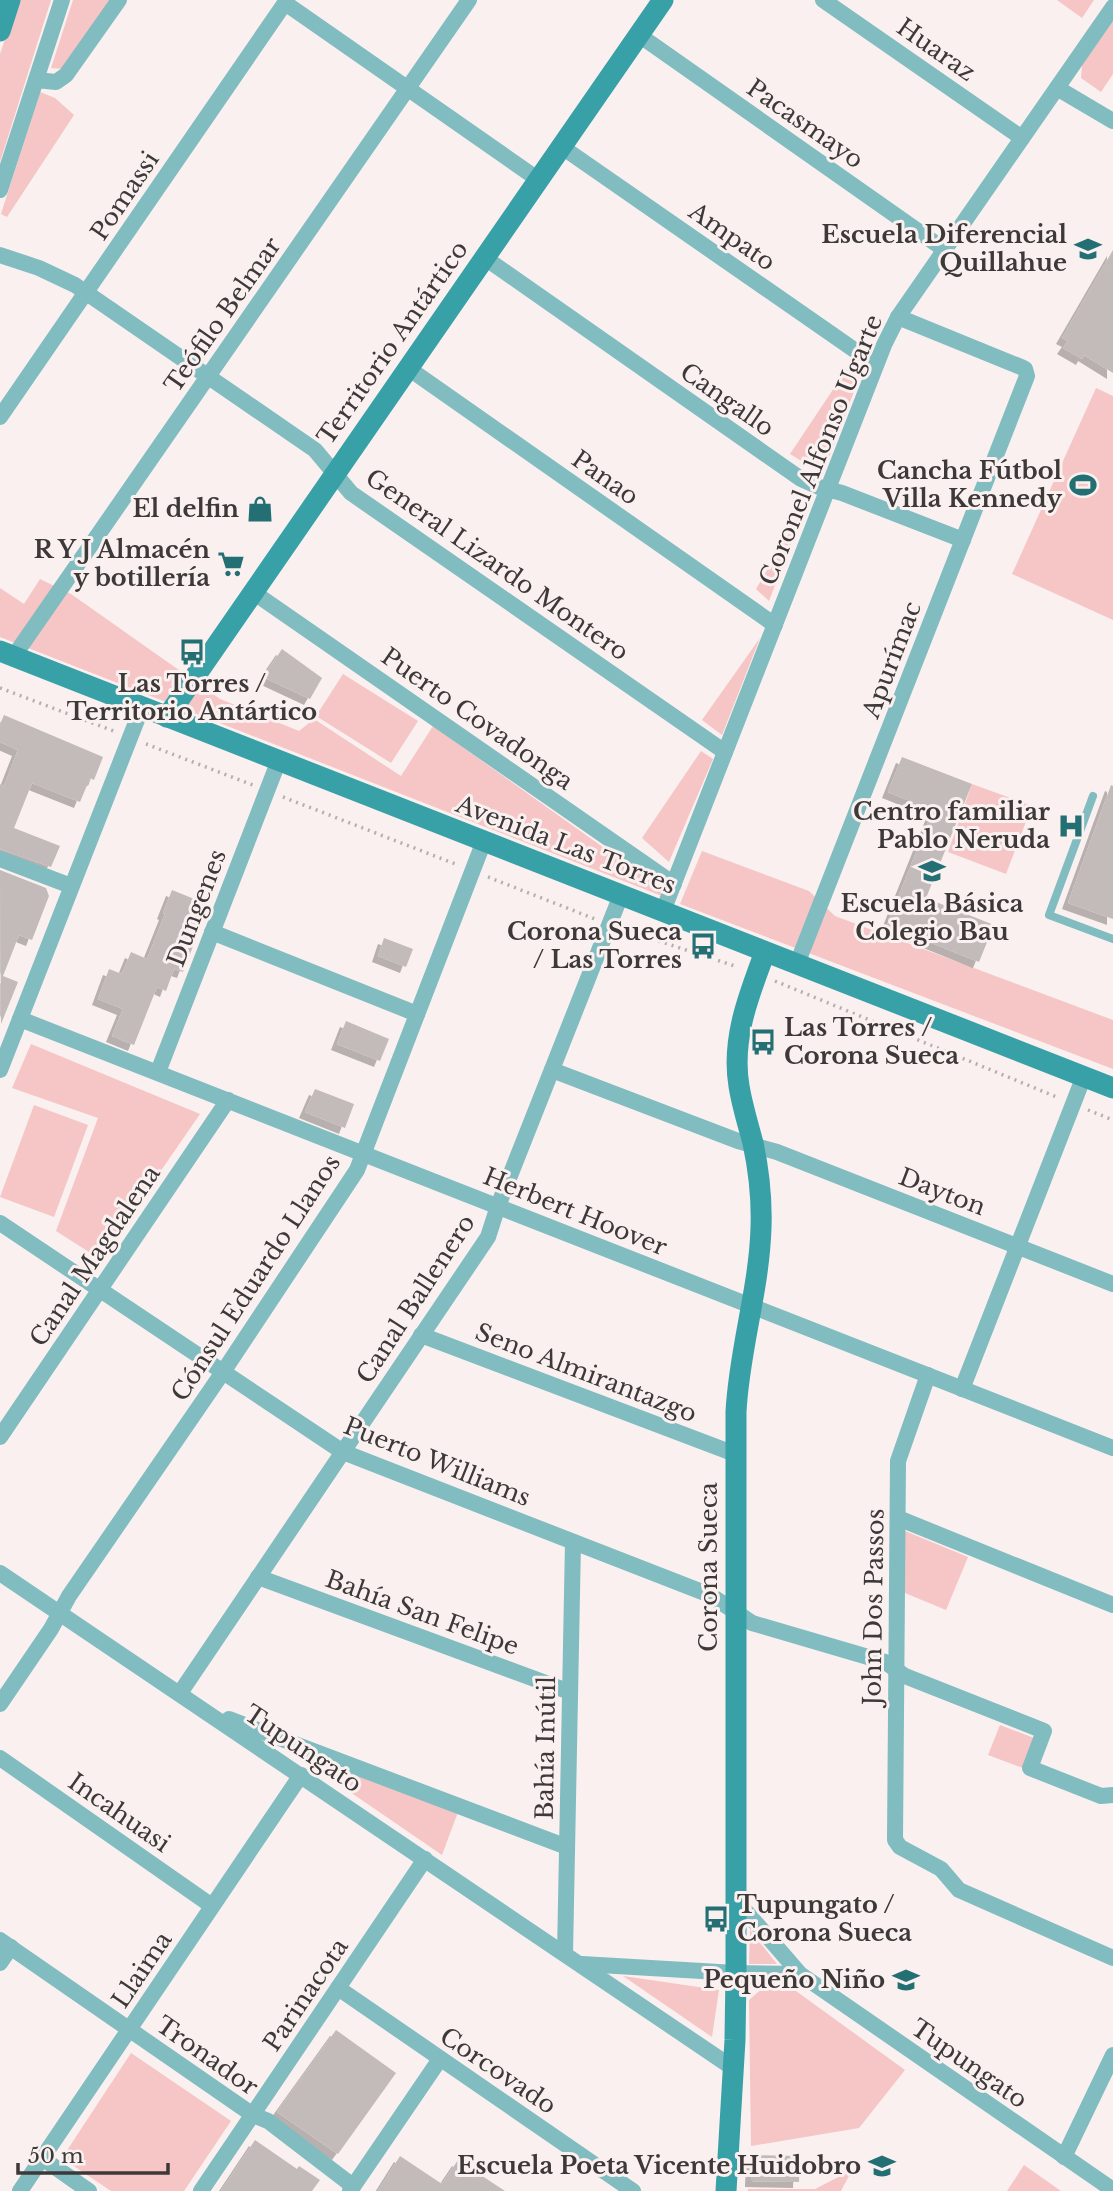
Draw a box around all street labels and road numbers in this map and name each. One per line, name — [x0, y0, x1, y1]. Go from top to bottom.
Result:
street label: Huaraz — [891, 12, 981, 87]
street label: Pacasmayo — [741, 73, 869, 174]
street label: Pomassi — [84, 146, 165, 245]
street label: Ampato — [683, 196, 781, 277]
street label: Teófilo Belmar — [158, 231, 287, 398]
street label: Territorio Antártico — [311, 235, 474, 450]
street label: Coronel Alfonso Ugarte — [753, 310, 888, 589]
street label: Cangallo — [675, 357, 780, 442]
street label: Panao — [566, 444, 644, 511]
street label: General Lizardo Montero — [360, 463, 634, 667]
street label: Apurímac — [856, 597, 927, 723]
street label: Puerto Covadonga — [376, 641, 579, 796]
street label: Avenida Las Torres — [451, 789, 680, 900]
street label: Dungenes — [161, 845, 232, 970]
street label: Cónsul Eduardo Llanos — [165, 1149, 346, 1406]
street label: Canal Magdalena — [23, 1159, 166, 1352]
street label: Herbert Hoover — [479, 1161, 672, 1262]
street label: Dayton — [895, 1162, 990, 1221]
street label: Canal Ballenero — [350, 1209, 481, 1389]
street label: Seno Almirantazgo — [471, 1317, 701, 1428]
street label: Puerto Williams — [340, 1411, 535, 1512]
street label: Corona Sueca — [694, 1481, 723, 1652]
street label: John Dos Passos — [857, 1508, 890, 1709]
street label: Bahía San Felipe — [322, 1564, 523, 1661]
street label: Bahía Inútil — [530, 1676, 561, 1820]
street label: Tupungato — [239, 1699, 367, 1798]
street label: Incahuasi — [63, 1767, 176, 1858]
street label: Llaima — [106, 1925, 178, 2013]
street label: Parinacota — [257, 1932, 354, 2057]
street label: Tronador — [151, 2010, 264, 2102]
street label: Tupungato — [906, 2013, 1033, 2114]
street label: Corcovado — [435, 2021, 562, 2120]

